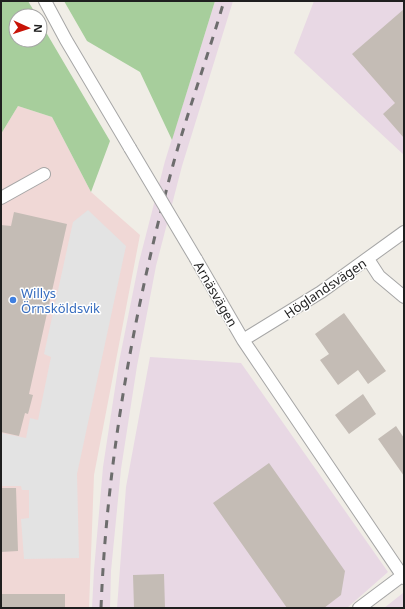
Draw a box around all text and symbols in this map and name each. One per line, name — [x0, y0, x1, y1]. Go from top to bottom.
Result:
north arrow — [8, 8, 48, 48]
text: N — [31, 24, 46, 33]
street label: Höglandsvägen — [280, 254, 370, 322]
street label: Arnäsvägen — [190, 258, 242, 330]
place label: Willys Örnsköldsvik — [21, 284, 100, 317]
marker: Willys Örnsköldsvik — [8, 295, 18, 305]

